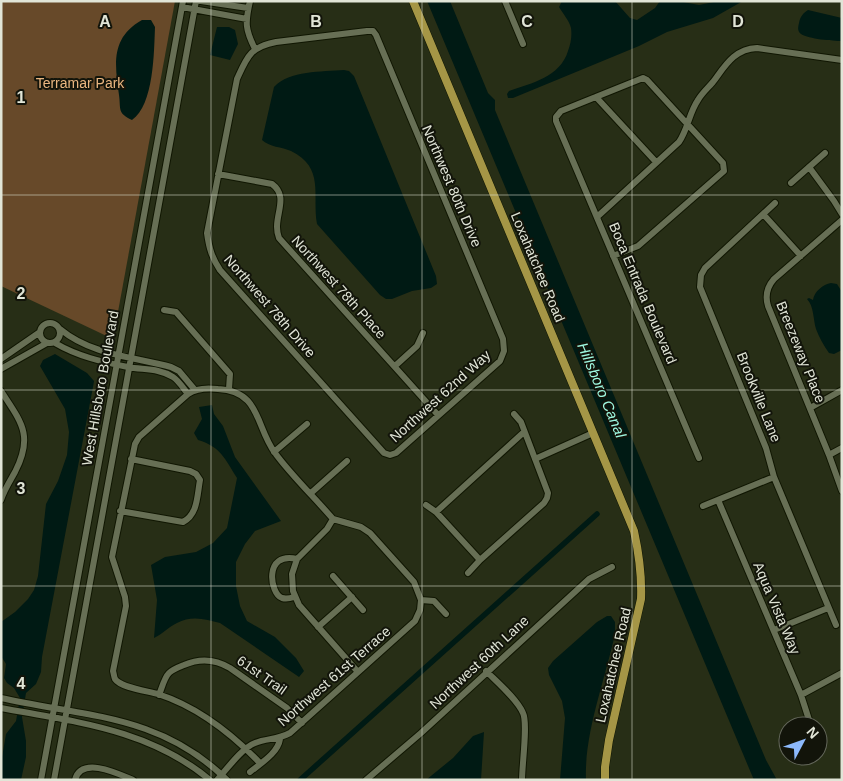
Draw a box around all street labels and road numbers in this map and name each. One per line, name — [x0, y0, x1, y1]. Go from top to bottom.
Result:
street label: Northwest 80th Drive — [419, 123, 485, 249]
street label: Loxahatchee Road — [508, 210, 568, 324]
street label: Boca Entrada Boulevard — [606, 220, 680, 366]
street label: Northwest 78th Place — [289, 232, 390, 342]
street label: Northwest 78th Drive — [221, 251, 319, 361]
street label: Breezeway Place — [773, 299, 829, 405]
street label: West Hillsboro Boulevard — [78, 309, 122, 467]
street label: Northwest 62nd Way — [387, 347, 493, 445]
street label: Brookville Lane — [734, 350, 784, 445]
street label: Aqua Vista Way — [750, 559, 804, 657]
street label: Loxahatchee Road — [592, 606, 634, 724]
street label: Northwest 60th Lane — [426, 612, 532, 712]
street label: Northwest 61st Terrace — [275, 623, 394, 729]
street label: 61st Trail — [234, 652, 290, 698]

